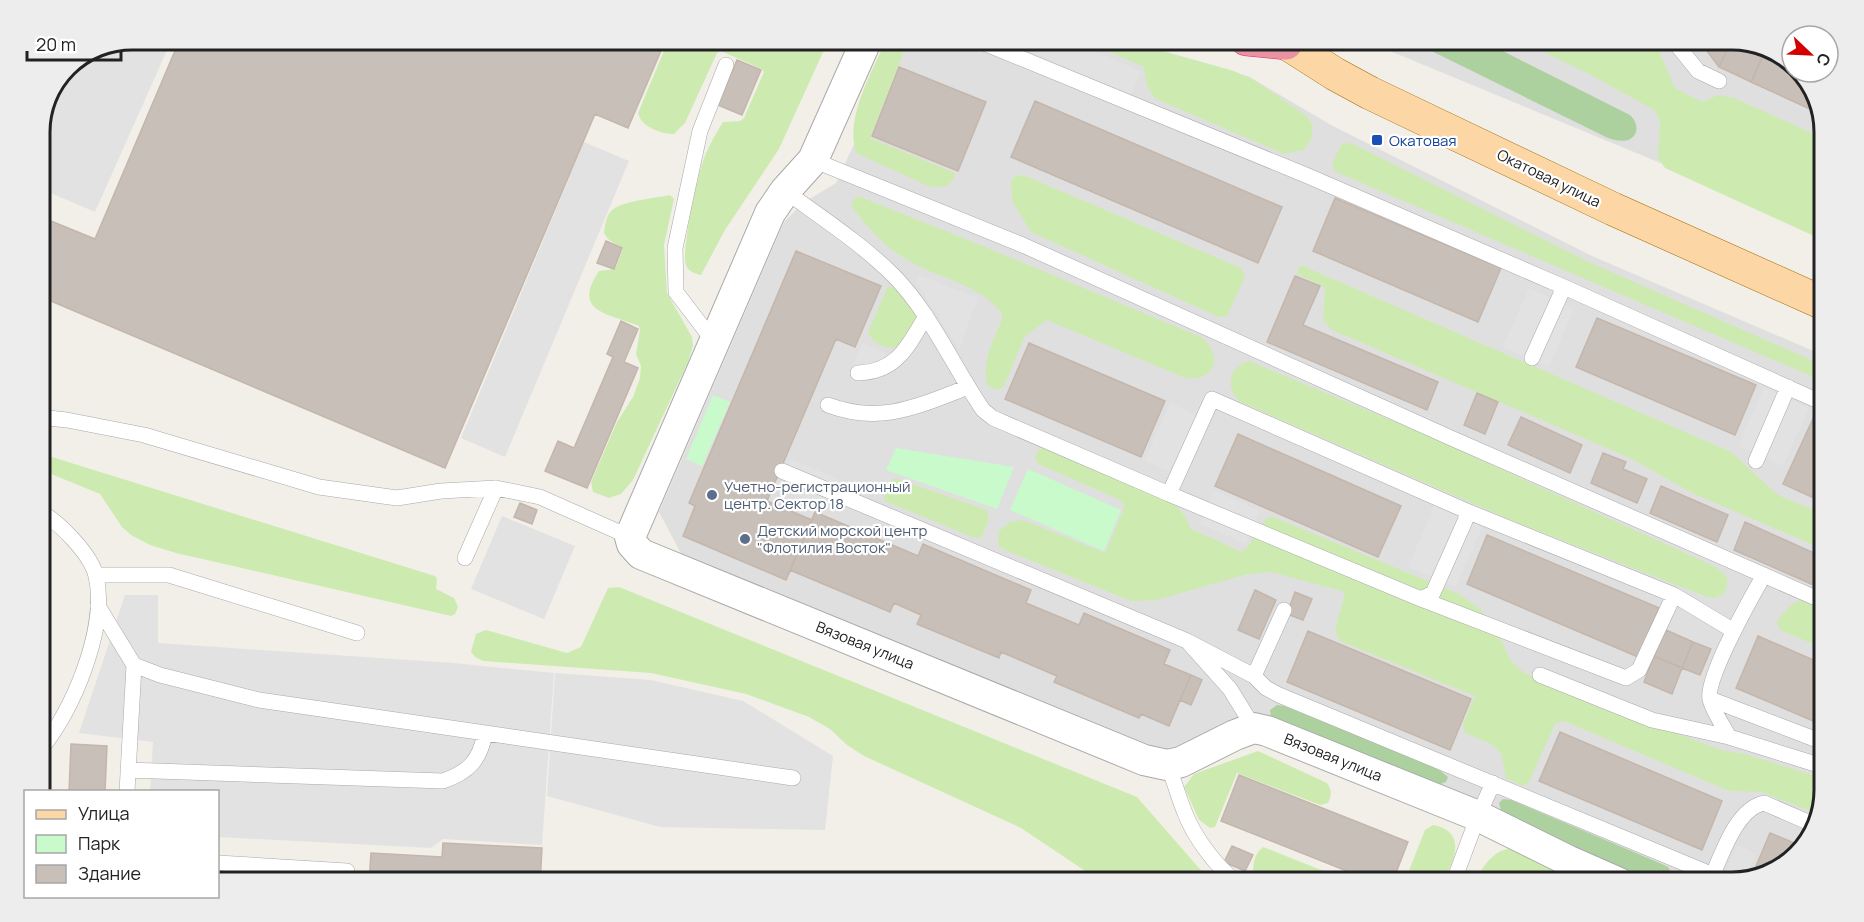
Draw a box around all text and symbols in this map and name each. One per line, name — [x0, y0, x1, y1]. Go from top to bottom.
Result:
scale bar — [27, 24, 122, 62]
north arrow — [1780, 24, 1840, 84]
text: 20 m — [36, 32, 76, 56]
text: С — [1811, 50, 1836, 70]
place label: Окатовая — [1389, 130, 1457, 151]
marker: Окатовая — [1370, 133, 1384, 147]
street label: Окатовая улица — [1494, 144, 1604, 212]
place label: Учетно-регистрационный центр. Сектор 18 — [724, 476, 911, 514]
marker: Учетно-регистрационный центр. Сектор 18 — [705, 488, 719, 502]
place label: Детский морской центр "Флотилия Восток" — [757, 520, 928, 558]
marker: Детский морской центр "Флотилия Восток" — [738, 532, 752, 546]
street label: Вязовая улица — [813, 616, 917, 674]
street label: Вязовая улица — [1281, 728, 1385, 786]
legend — [24, 790, 219, 898]
text: Улица — [78, 801, 130, 825]
text: Парк — [78, 831, 121, 855]
text: Здание — [78, 861, 141, 885]

